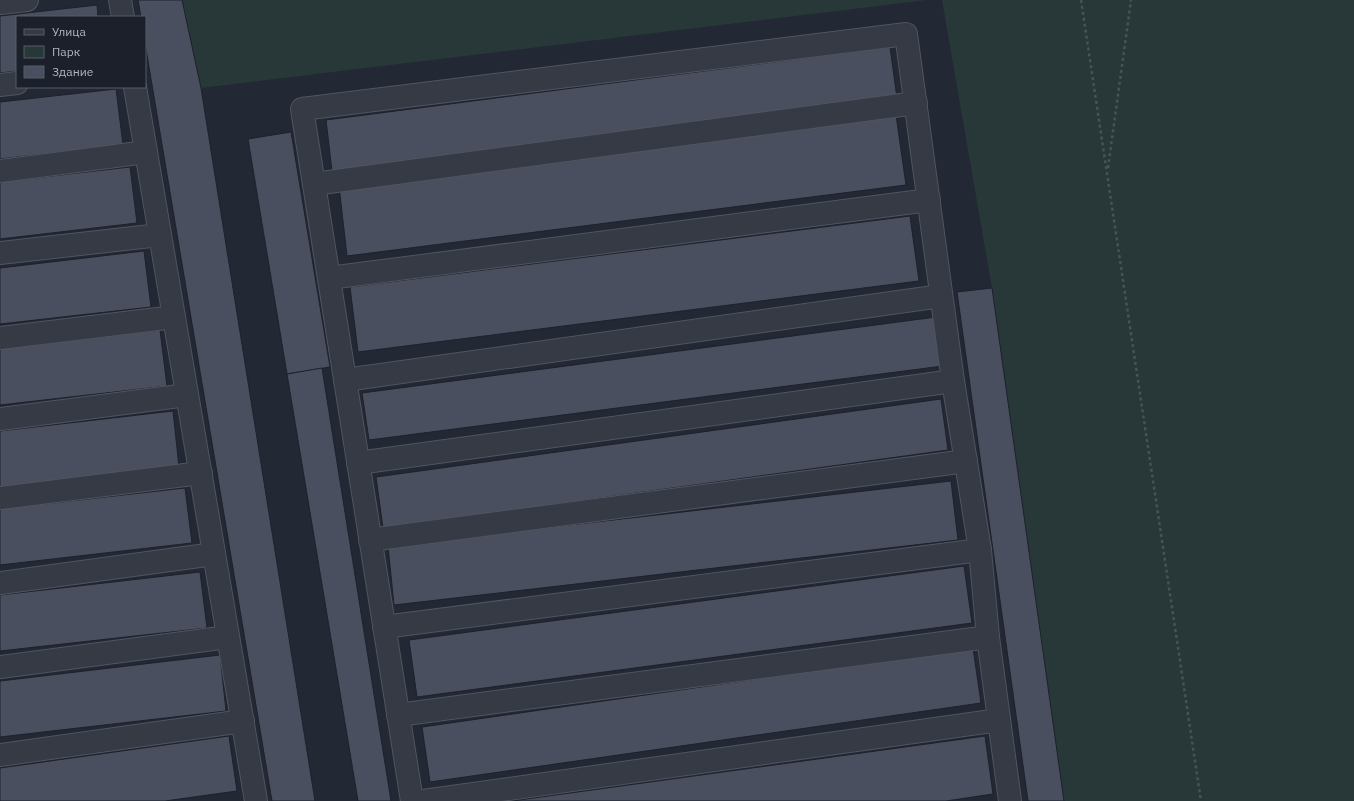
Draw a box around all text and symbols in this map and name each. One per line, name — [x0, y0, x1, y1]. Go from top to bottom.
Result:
legend — [16, 16, 146, 88]
text: Улица — [52, 24, 86, 39]
text: Парк — [52, 44, 81, 59]
text: Здание — [52, 64, 94, 79]

